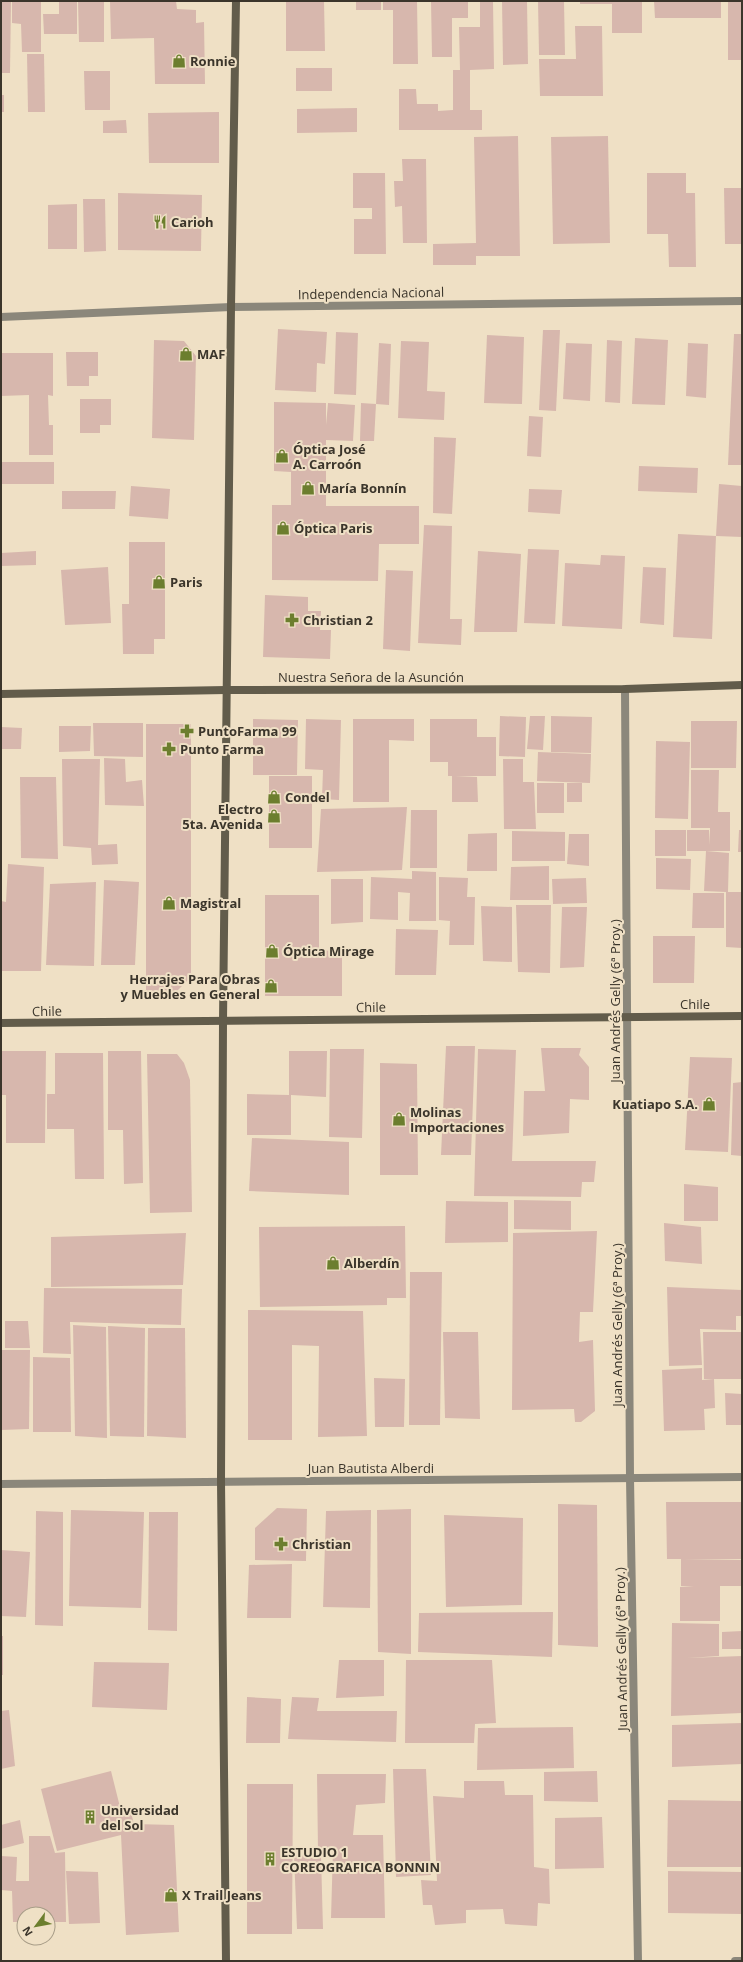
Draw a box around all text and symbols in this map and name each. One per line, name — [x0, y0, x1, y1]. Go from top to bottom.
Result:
place label: Ronnie — [190, 52, 236, 70]
shop icon: Ronnie — [171, 53, 187, 69]
place label: Carioh — [171, 213, 214, 231]
restaurant icon: Carioh — [152, 214, 168, 230]
street label: Independencia Nacional — [298, 283, 444, 303]
place label: MAF — [197, 345, 225, 363]
shop icon: MAF — [178, 346, 194, 362]
place label: Óptica José A. Carroón — [293, 440, 366, 473]
shop icon: Óptica José A. Carroón — [274, 448, 290, 464]
place label: María Bonnín — [319, 479, 407, 497]
shop icon: María Bonnín — [300, 480, 316, 496]
place label: Óptica Paris — [294, 519, 372, 537]
shop icon: Óptica Paris — [275, 520, 291, 536]
place label: Paris — [170, 573, 202, 591]
shop icon: Paris — [151, 574, 167, 590]
place label: Christian 2 — [303, 611, 374, 629]
pharmacy icon: Christian 2 — [284, 612, 300, 628]
street label: Nuestra Señora de la Asunción — [278, 668, 464, 686]
place label: PuntoFarma 99 — [198, 722, 297, 740]
pharmacy icon: PuntoFarma 99 — [179, 723, 195, 739]
place label: Punto Farma — [180, 740, 264, 758]
pharmacy icon: Punto Farma — [161, 741, 177, 757]
place label: Condel — [285, 788, 330, 806]
shop icon: Condel — [266, 789, 282, 805]
place label: Electro 5ta. Avenida — [182, 800, 263, 833]
shop icon: Electro 5ta. Avenida — [266, 808, 282, 824]
place label: Magistral — [180, 894, 241, 912]
shop icon: Magistral — [161, 895, 177, 911]
street label: Juan Andrés Gelly (6ª Proy.) — [606, 919, 624, 1085]
place label: Óptica Mirage — [283, 942, 374, 960]
shop icon: Óptica Mirage — [264, 943, 280, 959]
place label: Herrajes Para Obras y Muebles en General — [120, 970, 260, 1003]
shop icon: Herrajes Para Obras y Muebles en General — [263, 978, 279, 994]
street label: Chile — [680, 995, 710, 1013]
street label: Chile — [356, 998, 386, 1016]
street label: Chile — [32, 1002, 62, 1020]
place label: Kuatiapo S.A. — [612, 1095, 698, 1113]
shop icon: Kuatiapo S.A. — [701, 1096, 717, 1112]
place label: Molinas Importaciones — [410, 1103, 504, 1136]
shop icon: Molinas Importaciones — [391, 1111, 407, 1127]
street label: Juan Andrés Gelly (6ª Proy.) — [608, 1243, 626, 1409]
place label: Alberdín — [344, 1254, 400, 1272]
shop icon: Alberdín — [325, 1255, 341, 1271]
street label: Juan Bautista Alberdi — [306, 1459, 434, 1477]
place label: Christian — [292, 1535, 351, 1553]
pharmacy icon: Christian — [273, 1536, 289, 1552]
street label: Juan Andrés Gelly (6ª Proy.) — [611, 1567, 631, 1733]
place label: Universidad del Sol — [101, 1801, 179, 1834]
building icon: Universidad del Sol — [82, 1809, 98, 1825]
place label: ESTUDIO 1 COREOGRAFICA BONNIN — [281, 1843, 440, 1876]
building icon: ESTUDIO 1 COREOGRAFICA BONNIN — [262, 1851, 278, 1867]
place label: X Trail Jeans — [182, 1886, 262, 1904]
shop icon: X Trail Jeans — [163, 1887, 179, 1903]
north arrow — [16, 1906, 56, 1946]
text: N — [18, 1924, 36, 1939]

